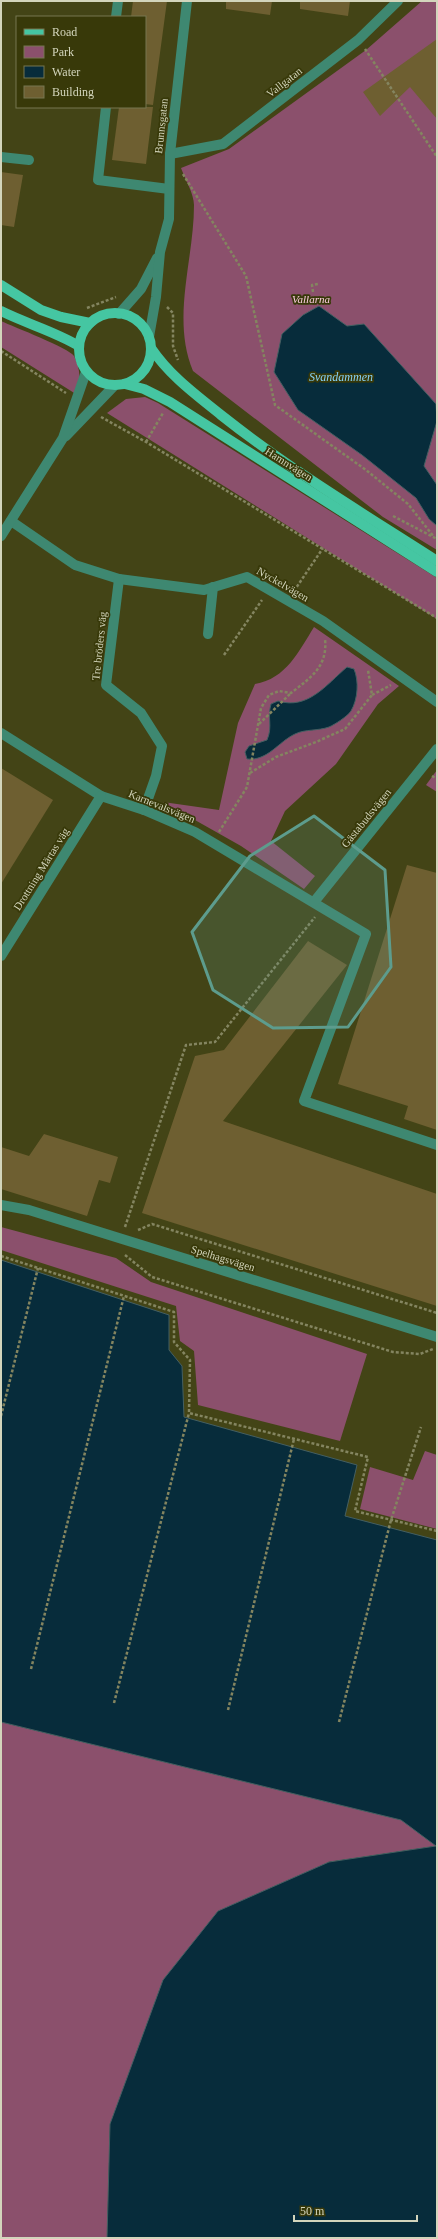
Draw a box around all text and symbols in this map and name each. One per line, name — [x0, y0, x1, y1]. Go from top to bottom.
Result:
legend — [16, 16, 146, 108]
text: Road — [52, 25, 77, 39]
text: Park — [52, 45, 74, 59]
street label: Vallgatan — [264, 64, 304, 100]
text: Water — [52, 65, 80, 79]
text: Building — [52, 85, 94, 99]
street label: Brunnsgatan — [152, 97, 170, 154]
park label: Vallarna — [292, 293, 330, 305]
water label: Svandammen — [309, 370, 373, 384]
street label: Hamnvägen — [263, 445, 315, 483]
street label: Nyckelvägen — [255, 564, 312, 604]
street label: Tre bröders väg — [89, 610, 109, 681]
street label: Gästabudsvägen — [339, 786, 394, 850]
street label: Karnevalsvägen — [127, 787, 198, 825]
street label: Drottning Märtas väg — [11, 825, 71, 912]
street label: Spelhagsvägen — [190, 1243, 257, 1274]
scale bar — [294, 2197, 417, 2223]
text: 50 m — [300, 2204, 325, 2218]

